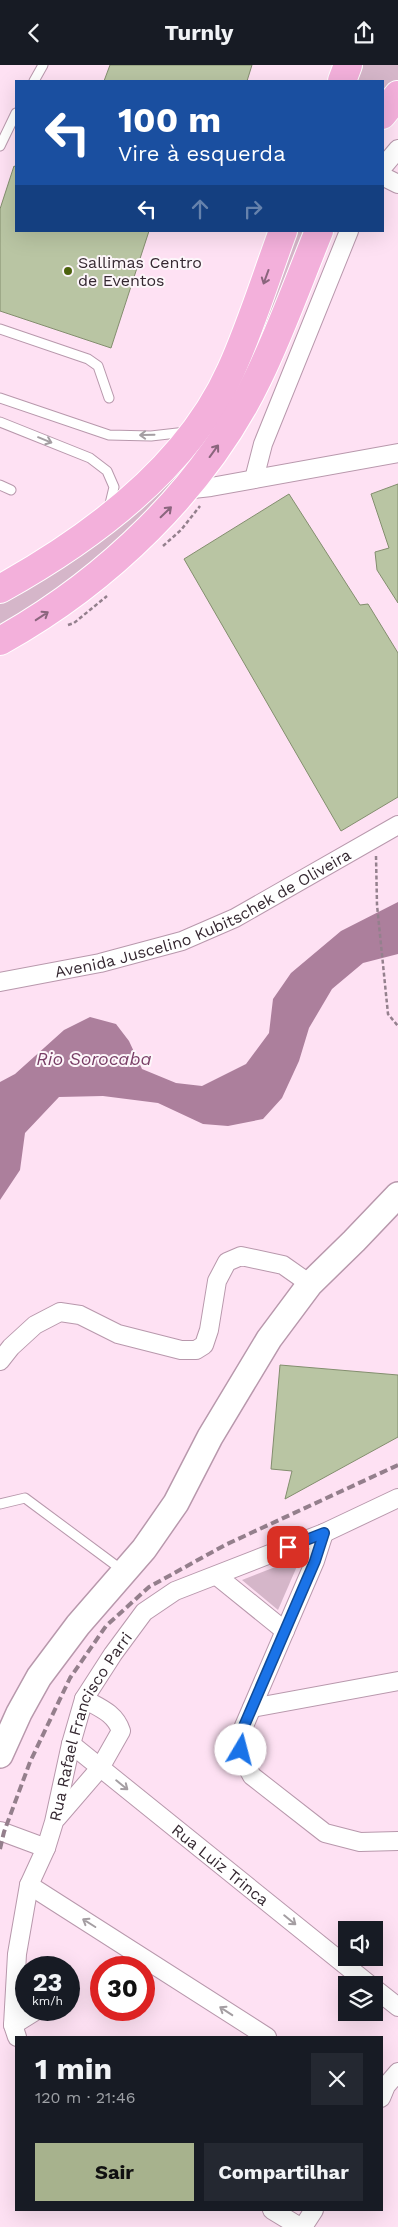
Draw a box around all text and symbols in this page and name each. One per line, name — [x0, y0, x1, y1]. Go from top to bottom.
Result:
icon: back — [20, 19, 48, 47]
icon: share — [350, 19, 378, 47]
text: Turnly — [165, 20, 233, 45]
text: 100 m — [118, 99, 221, 141]
icon: left — [35, 100, 100, 165]
text: Vire à esquerda — [118, 141, 286, 166]
icon: left — [133, 195, 161, 223]
icon: ahead — [186, 195, 214, 223]
icon: right — [239, 195, 267, 223]
place label: Sallimas Centro de Eventos — [78, 253, 202, 290]
marker: Sallimas Centro de Eventos — [62, 265, 74, 277]
one-way arrow — [261, 269, 270, 284]
one-way arrow — [140, 430, 156, 440]
one-way arrow — [37, 436, 52, 445]
one-way arrow — [209, 444, 219, 458]
one-way arrow — [159, 506, 172, 518]
one-way arrow — [35, 611, 49, 622]
street label: Avenida Juscelino Kubitschek de Oliveira — [53, 845, 354, 981]
water label: Rio Sorocaba — [36, 1048, 152, 1069]
pin — [267, 1526, 309, 1568]
icon: arrive — [274, 1533, 302, 1561]
street label: Rua Rafael Francisco Parri — [45, 1628, 136, 1823]
position arrow — [214, 1723, 266, 1775]
one-way arrow — [116, 1780, 129, 1791]
street label: Rua Luiz Trinca — [168, 1820, 273, 1909]
one-way arrow — [283, 1915, 296, 1926]
one-way arrow — [83, 1918, 97, 1928]
map controls — [338, 1921, 383, 2021]
button: sound — [338, 1921, 383, 1966]
speed limit sign: 30 — [90, 1956, 155, 2021]
text: 23 — [33, 1968, 62, 1997]
button: layers — [338, 1976, 383, 2021]
text: km/h — [32, 1994, 63, 2008]
one-way arrow — [220, 2006, 234, 2016]
text: 1 min — [35, 2051, 112, 2086]
button: close — [311, 2053, 363, 2105]
text: 120 m · 21:46 — [35, 2088, 136, 2107]
button: Sair — [35, 2143, 194, 2201]
button: Compartilhar — [204, 2143, 363, 2201]

